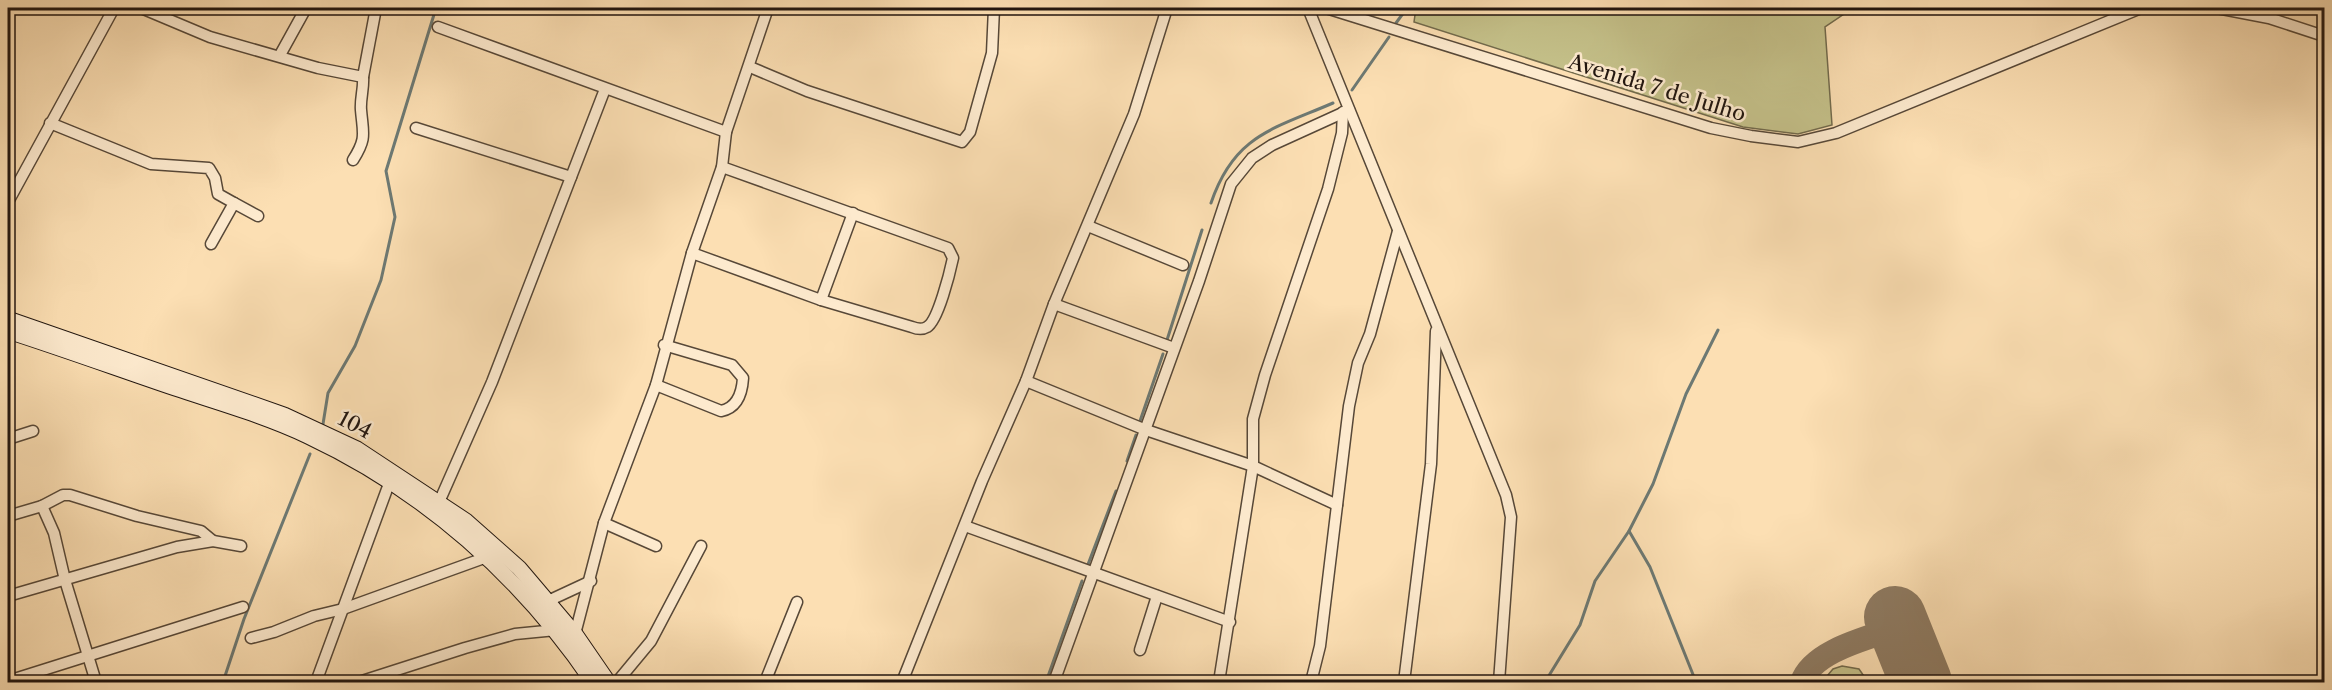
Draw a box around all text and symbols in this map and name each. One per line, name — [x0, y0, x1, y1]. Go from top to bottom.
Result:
street label: Avenida 7 de Julho — [1565, 48, 1749, 126]
street label: 104 — [334, 405, 376, 444]

